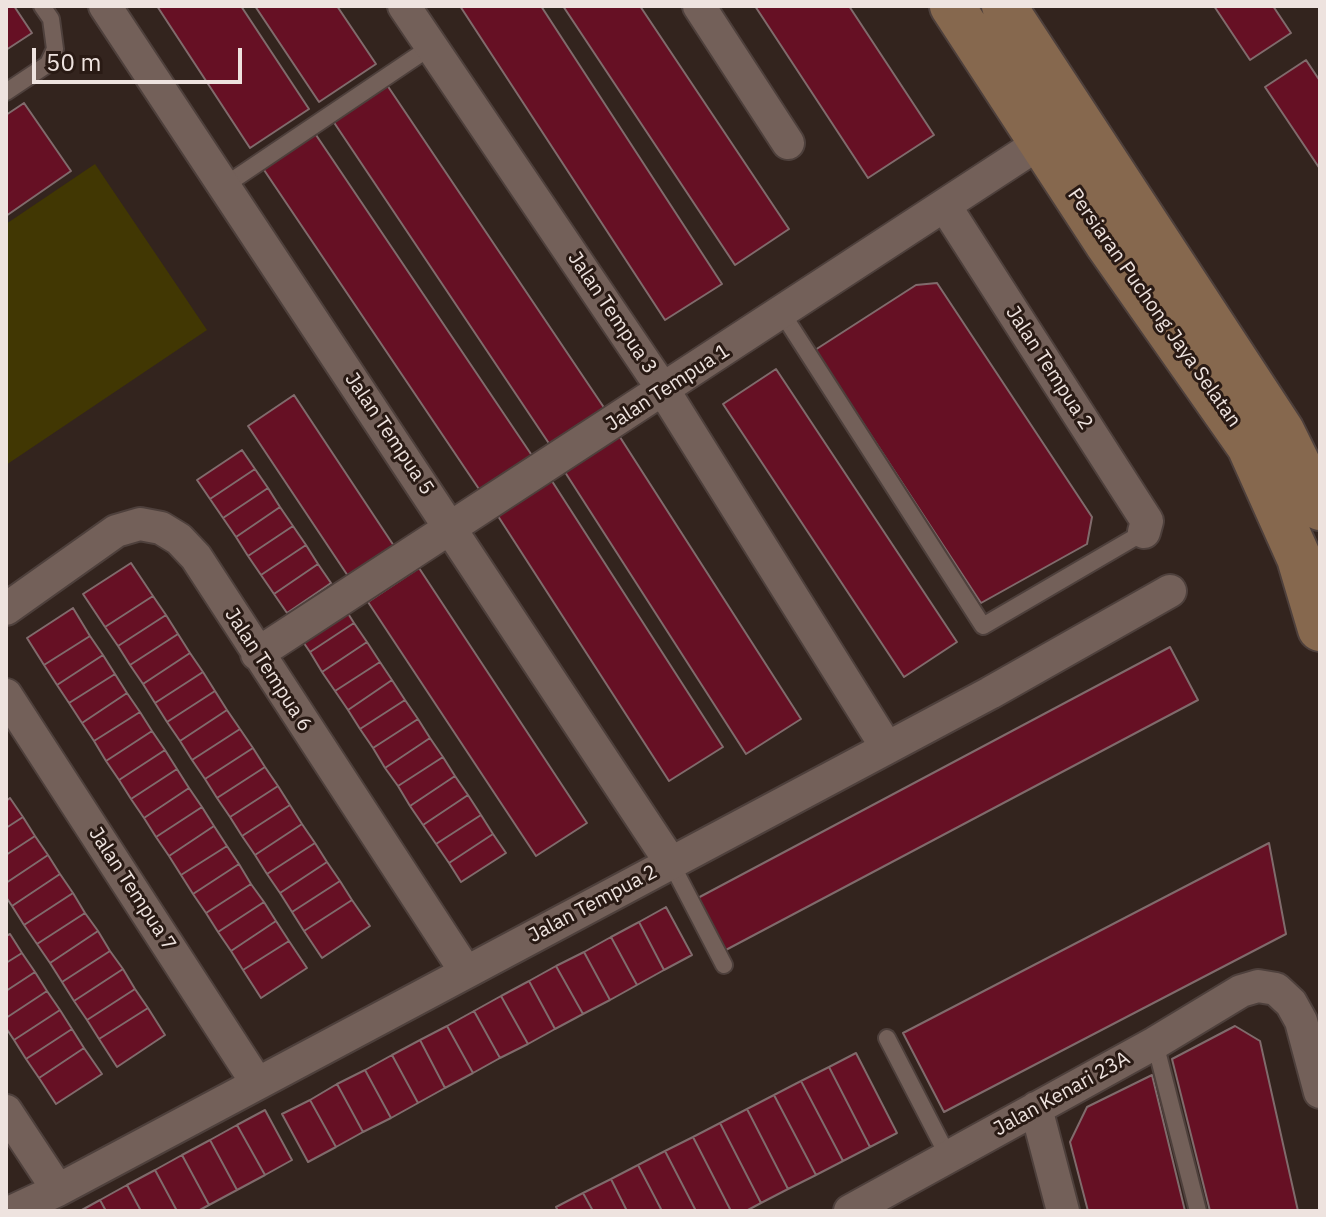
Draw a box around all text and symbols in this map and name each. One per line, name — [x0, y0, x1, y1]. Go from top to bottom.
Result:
scale bar — [36, 32, 246, 82]
text: 50 m — [46, 46, 101, 78]
street label: Persiaran Puchong Jaya Selatan — [1062, 184, 1246, 432]
street label: Jalan Tempua 3 — [562, 247, 662, 379]
street label: Jalan Tempua 2 — [1000, 302, 1098, 434]
street label: Jalan Tempua 1 — [602, 339, 734, 437]
street label: Jalan Tempua 5 — [339, 368, 439, 500]
street label: Jalan Tempua 6 — [219, 604, 317, 736]
street label: Jalan Tempua 7 — [83, 823, 181, 955]
street label: Jalan Tempua 2 — [525, 860, 661, 948]
street label: Jalan Kenari 23A — [990, 1047, 1134, 1141]

